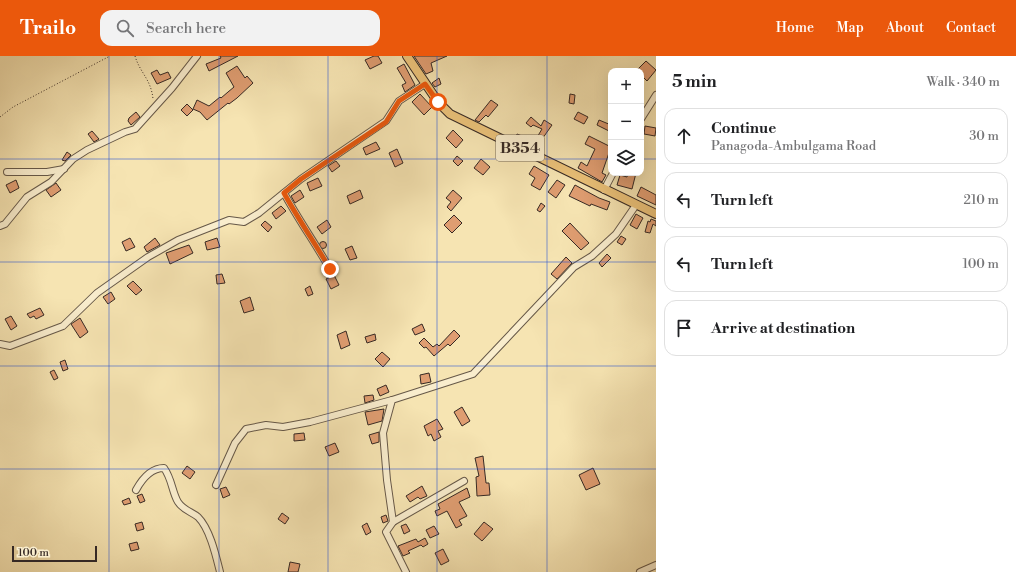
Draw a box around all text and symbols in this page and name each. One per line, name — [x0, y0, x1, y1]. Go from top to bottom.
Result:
search box — [100, 10, 380, 46]
text: Trailo — [20, 16, 76, 40]
icon: search — [114, 17, 136, 39]
text: Search here — [146, 19, 226, 38]
text: Home — [776, 19, 814, 37]
text: Map — [836, 19, 864, 37]
text: About — [886, 19, 924, 37]
text: Contact — [946, 19, 996, 37]
map controls — [608, 68, 644, 176]
button: + — [608, 68, 644, 104]
text: 5 min — [672, 71, 717, 93]
text: Walk · 340 m — [927, 74, 1000, 90]
route start — [429, 93, 447, 111]
button: − — [608, 104, 644, 140]
text: Continue — [711, 119, 776, 138]
icon: ahead — [673, 125, 695, 147]
text: 30 m — [969, 128, 999, 144]
road number: B354 — [496, 135, 544, 161]
text: Panagoda-Ambulgama Road — [711, 138, 876, 154]
button: layers — [608, 140, 644, 176]
icon: left — [673, 189, 695, 211]
text: Turn left — [711, 191, 773, 210]
text: 210 m — [964, 192, 999, 208]
icon: left — [673, 253, 695, 275]
text: Turn left — [711, 255, 773, 274]
text: 100 m — [963, 256, 999, 272]
route end — [321, 260, 339, 278]
icon: arrive — [673, 317, 695, 339]
text: Arrive at destination — [711, 319, 855, 338]
scale bar — [12, 544, 97, 563]
text: 100 m — [18, 546, 49, 560]

